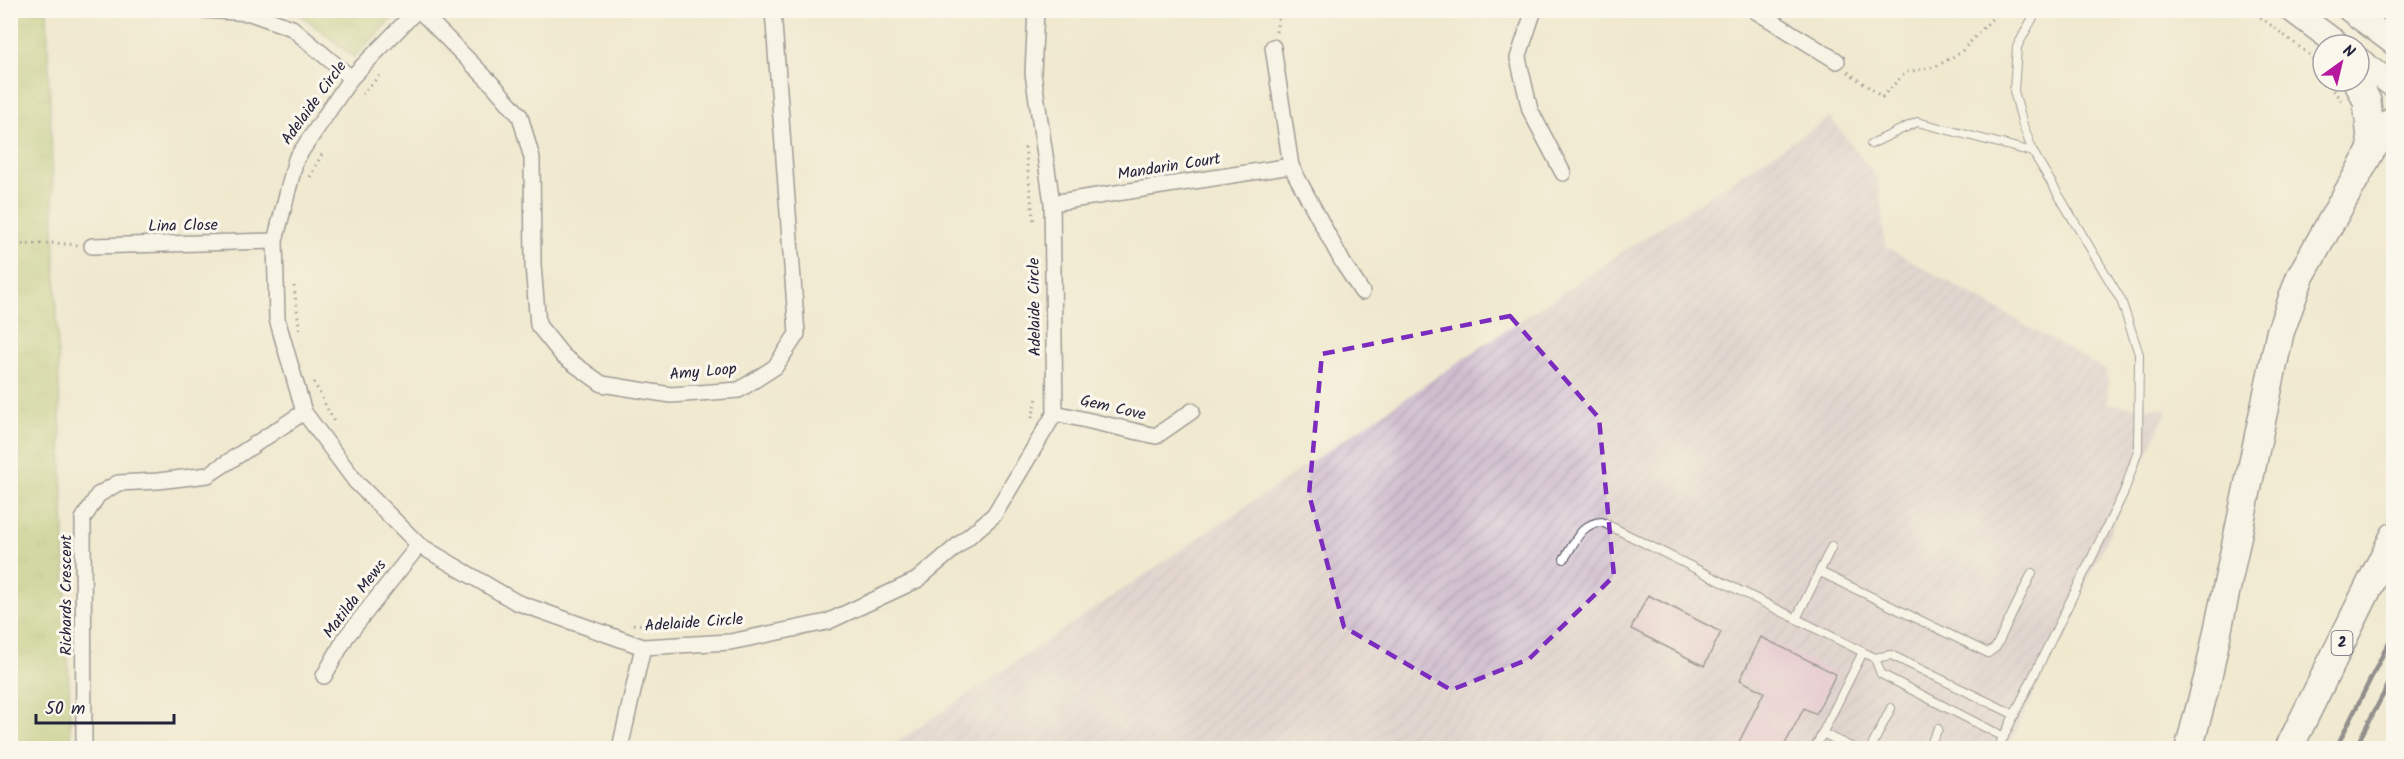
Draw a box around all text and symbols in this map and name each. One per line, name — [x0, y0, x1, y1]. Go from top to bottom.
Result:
north arrow — [2311, 33, 2371, 93]
text: N — [2337, 39, 2360, 65]
street label: Adelaide Circle — [275, 56, 353, 150]
street label: Mandarin Court — [1116, 146, 1223, 187]
street label: Lina Close — [148, 213, 218, 239]
street label: Adelaide Circle — [1022, 257, 1048, 357]
street label: Amy Loop — [668, 357, 738, 387]
street label: Gem Cove — [1078, 388, 1148, 428]
street label: Richards Crescent — [54, 534, 79, 655]
street label: Matilda Mews — [317, 554, 393, 644]
street label: Adelaide Circle — [644, 607, 744, 639]
road number: 2 — [2332, 631, 2352, 655]
scale bar — [36, 687, 174, 725]
text: 50 m — [45, 695, 85, 724]

